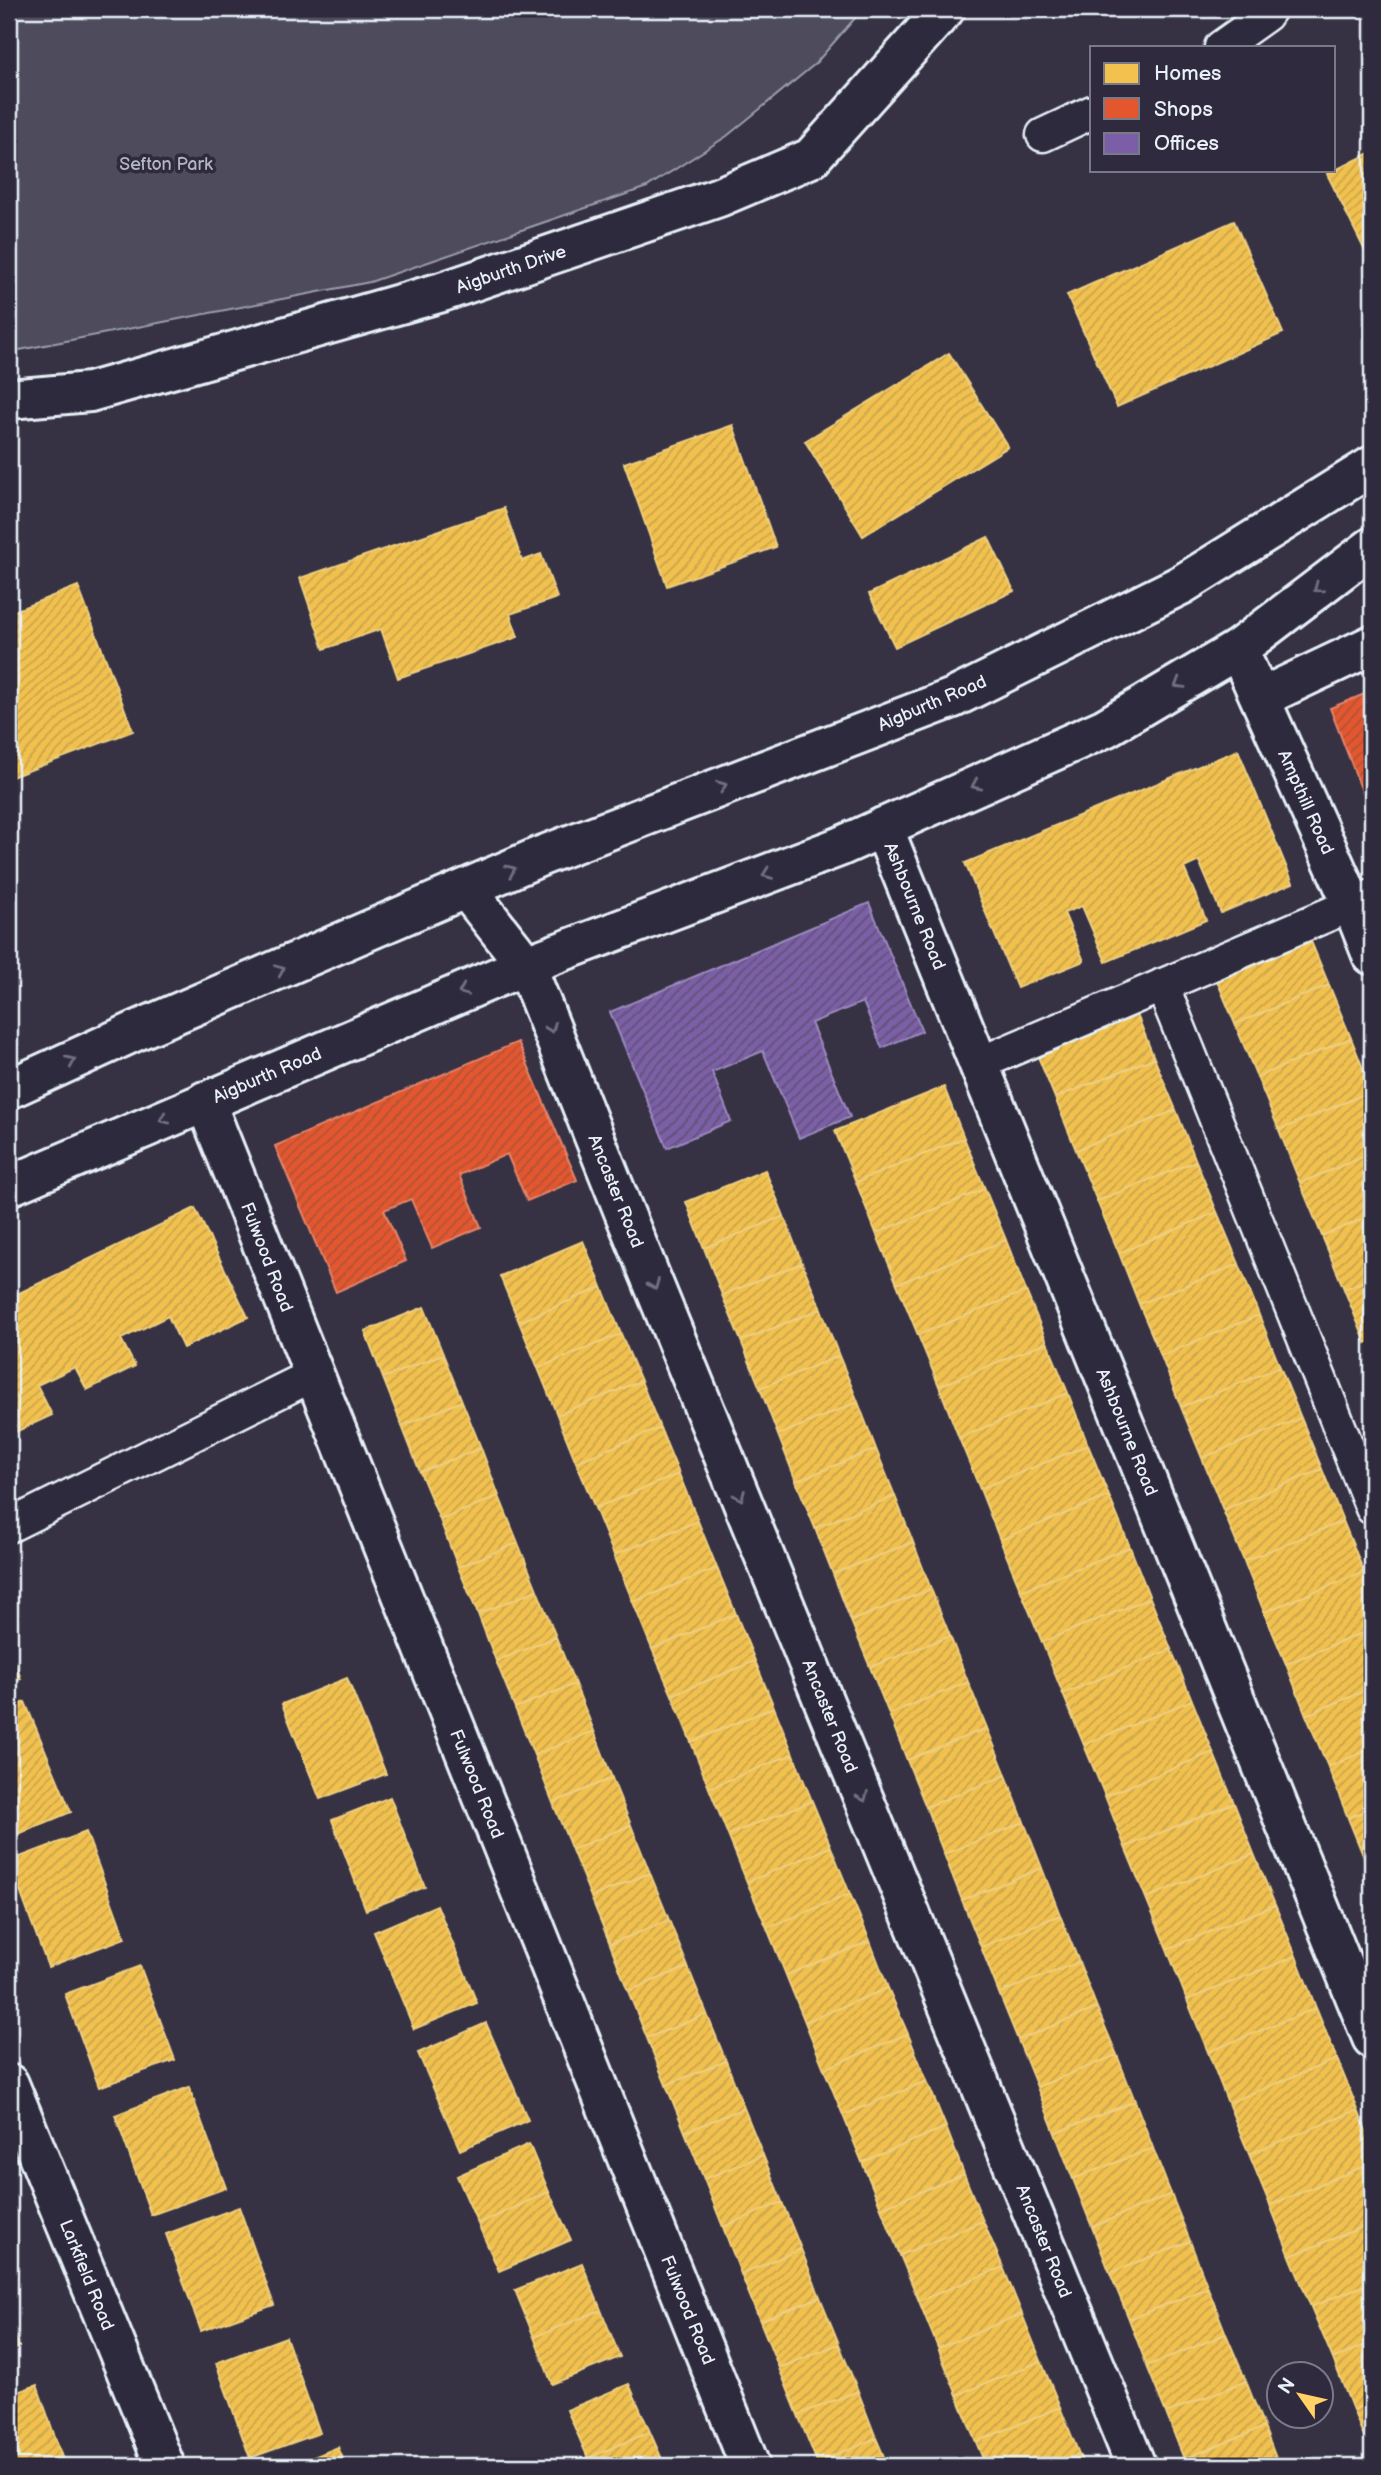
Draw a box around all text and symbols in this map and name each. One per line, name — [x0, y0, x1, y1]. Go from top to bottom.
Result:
legend — [1090, 46, 1336, 172]
text: Homes — [1154, 61, 1222, 86]
text: Shops — [1154, 97, 1213, 122]
text: Offices — [1154, 131, 1219, 156]
park label: Sefton Park — [119, 154, 213, 175]
street label: Aigburth Drive — [453, 241, 569, 298]
one-way arrow — [1313, 580, 1326, 592]
street label: Aigburth Road — [875, 671, 990, 736]
one-way arrow — [1174, 675, 1187, 688]
street label: Ampthill Road — [1273, 747, 1338, 858]
one-way arrow — [971, 777, 983, 791]
one-way arrow — [716, 781, 728, 795]
street label: Ashbourne Road — [879, 840, 950, 973]
one-way arrow — [504, 864, 516, 878]
one-way arrow — [761, 866, 773, 880]
one-way arrow — [272, 964, 285, 978]
one-way arrow — [458, 983, 470, 997]
one-way arrow — [543, 1022, 557, 1034]
street label: Aigburth Road — [210, 1043, 325, 1108]
one-way arrow — [64, 1055, 76, 1069]
one-way arrow — [159, 1111, 171, 1125]
street label: Ancaster Road — [583, 1131, 648, 1251]
street label: Fulwood Road — [236, 1199, 297, 1315]
one-way arrow — [646, 1278, 660, 1290]
street label: Ashbourne Road — [1091, 1366, 1162, 1499]
one-way arrow — [732, 1488, 746, 1501]
street label: Ancaster Road — [797, 1656, 862, 1776]
street label: Fulwood Road — [445, 1727, 508, 1842]
one-way arrow — [855, 1790, 869, 1802]
street label: Ancaster Road — [1011, 2181, 1076, 2301]
street label: Larkfield Road — [55, 2217, 118, 2334]
street label: Fulwood Road — [656, 2253, 719, 2368]
north arrow — [1266, 2360, 1336, 2430]
text: N — [1274, 2374, 1301, 2399]

